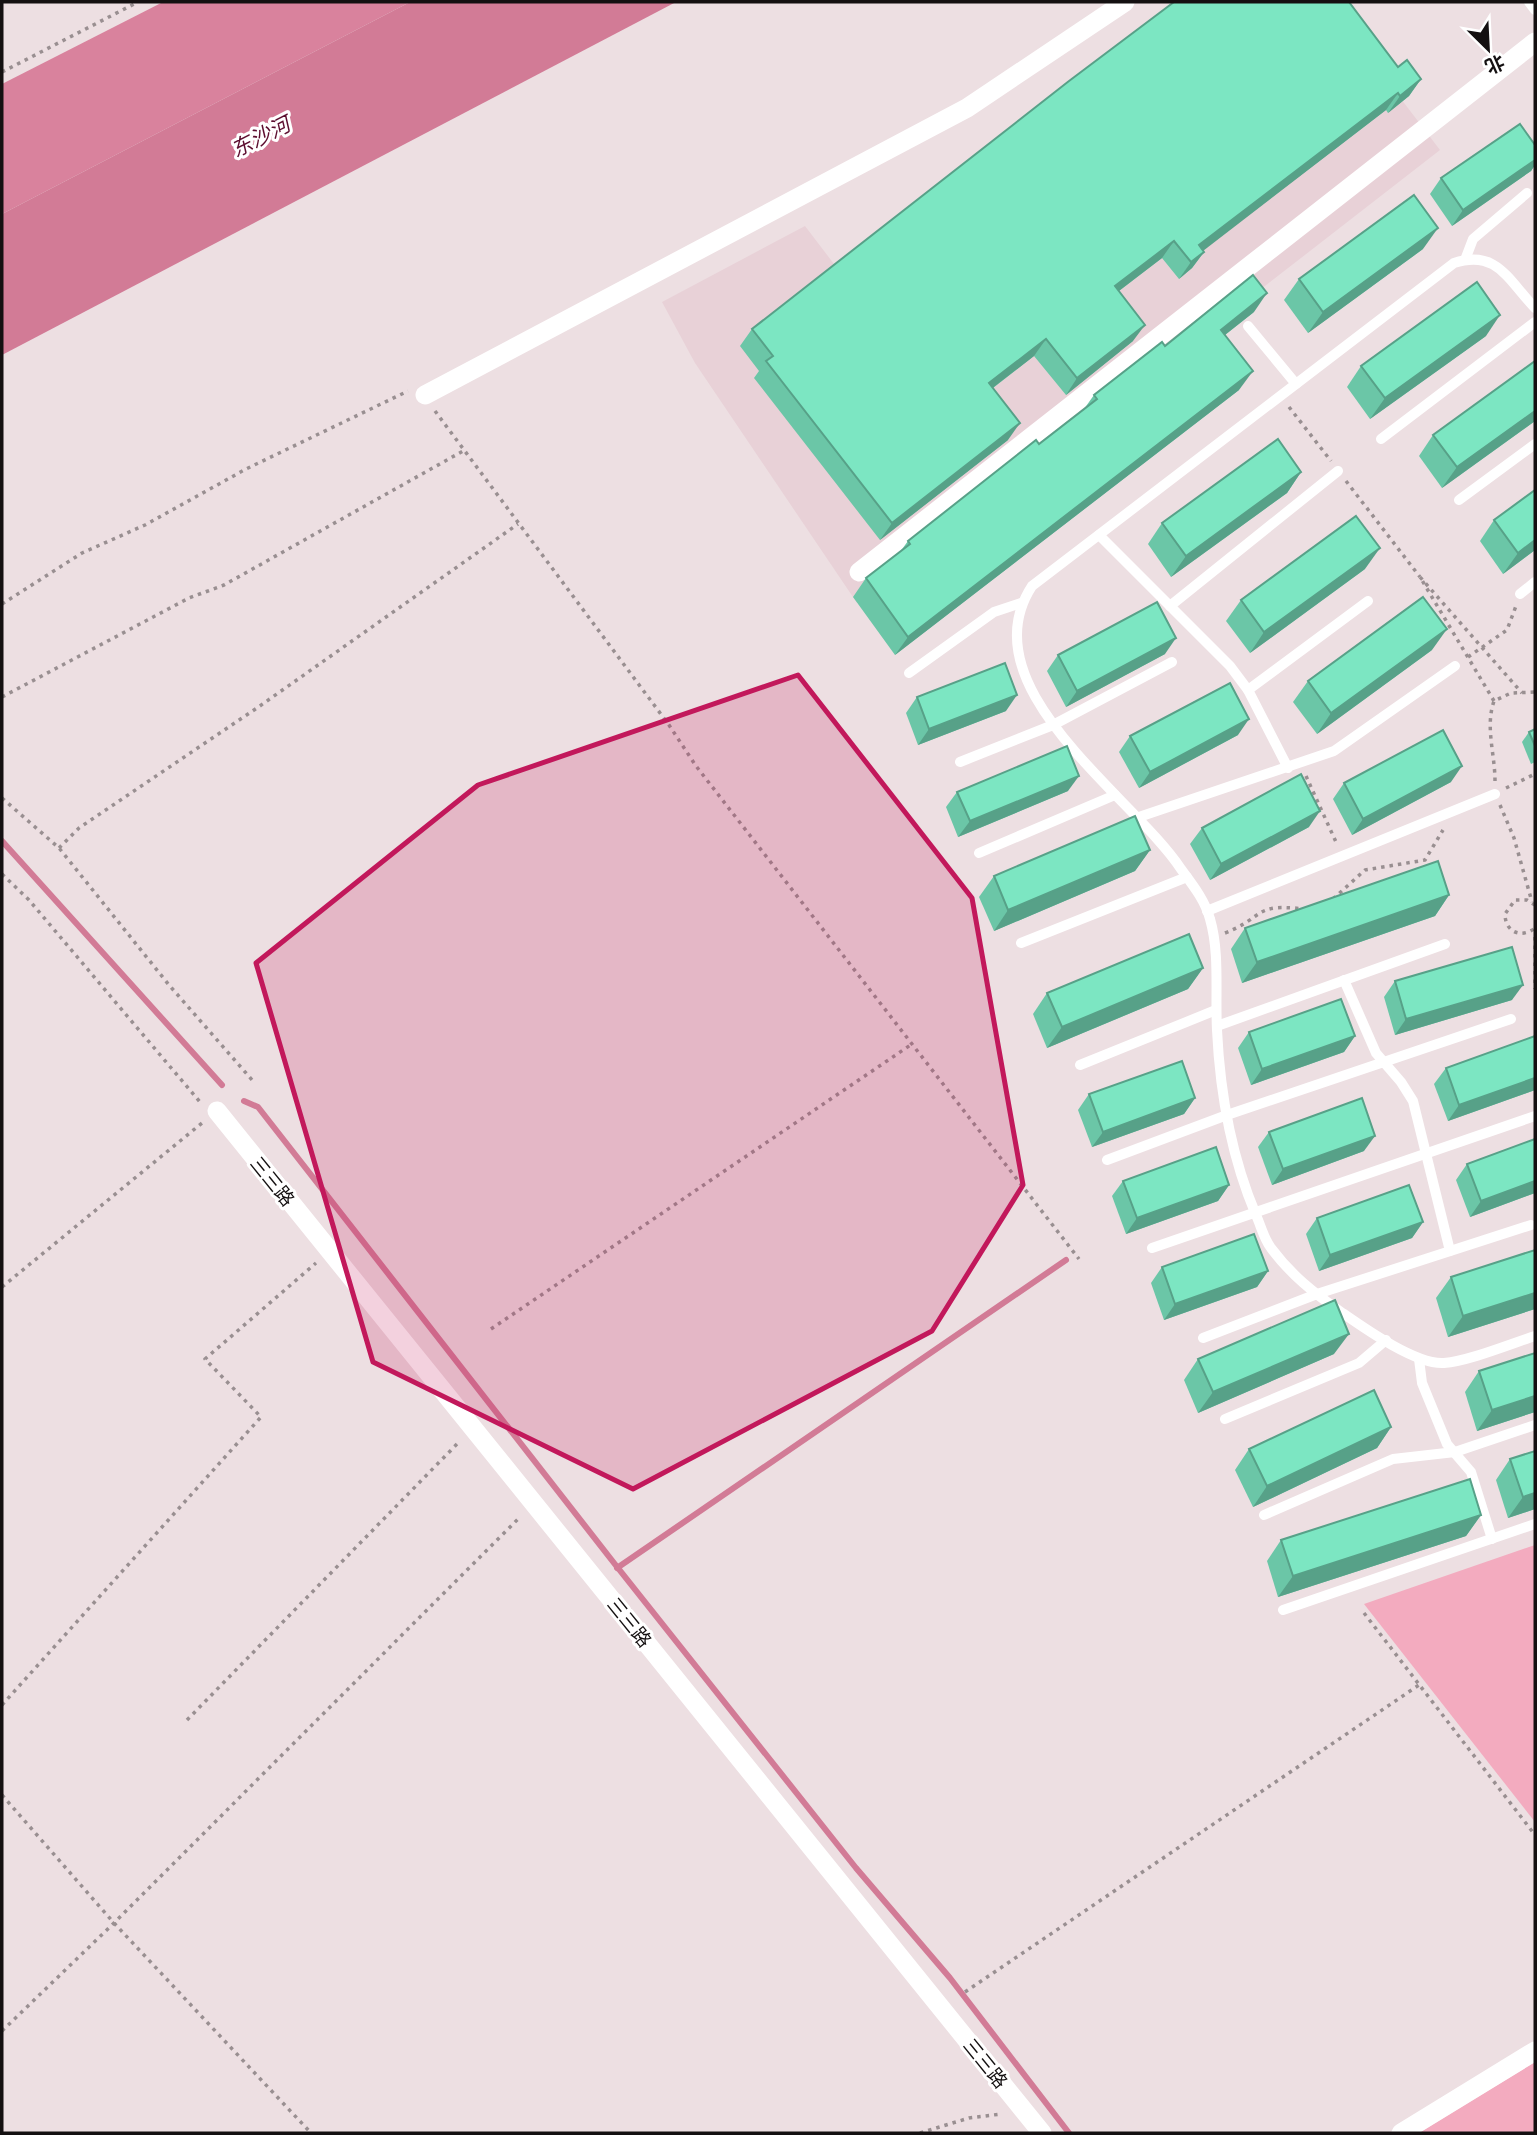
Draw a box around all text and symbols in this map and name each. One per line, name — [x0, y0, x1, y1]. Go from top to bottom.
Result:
north arrow — [1453, 14, 1523, 84]
text: 北 — [1482, 51, 1508, 79]
water label: 东沙河 — [226, 109, 297, 161]
street label: 三三路 — [246, 1152, 300, 1210]
street label: 三三路 — [603, 1593, 657, 1651]
street label: 三三路 — [959, 2034, 1013, 2092]

